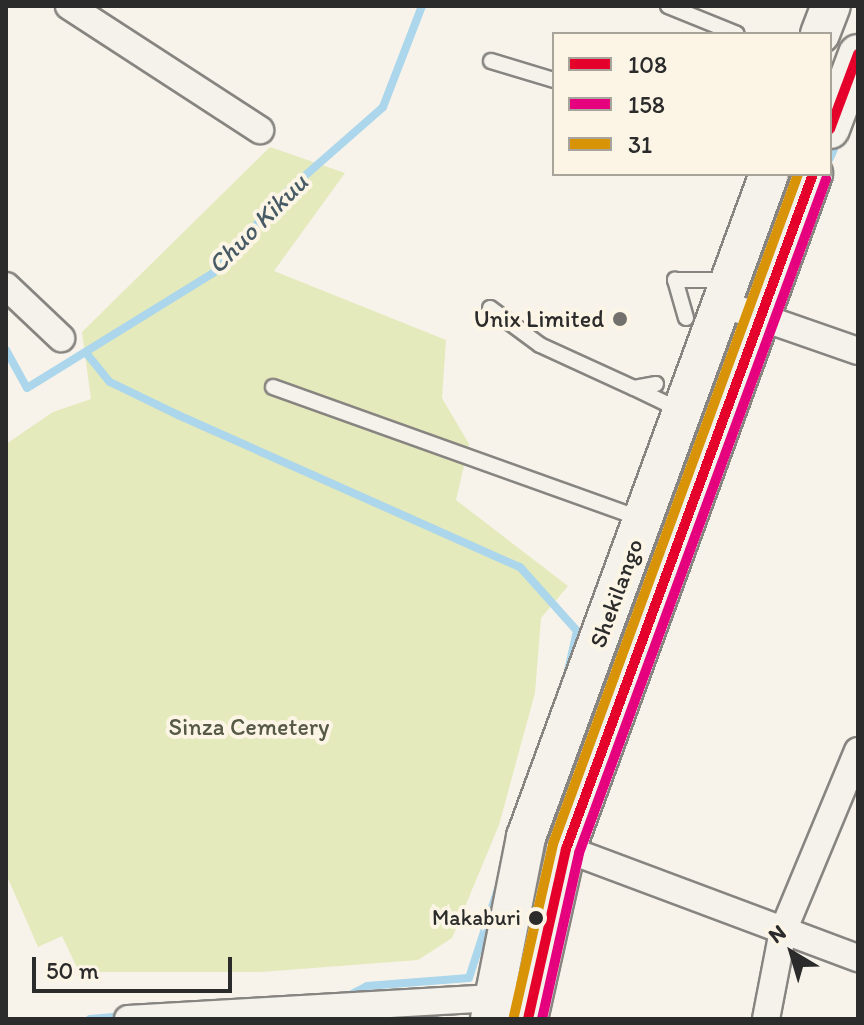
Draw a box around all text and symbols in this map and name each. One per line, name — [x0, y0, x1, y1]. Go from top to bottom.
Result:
legend — [552, 32, 832, 176]
text: 108 — [628, 50, 667, 79]
text: 158 — [628, 90, 665, 119]
text: 31 — [628, 130, 652, 159]
water label: Chuo Kikuu — [201, 167, 315, 281]
place label: Unix Limited — [473, 305, 604, 333]
marker: Unix Limited — [611, 310, 629, 328]
street label: Shekilango — [583, 535, 649, 651]
park label: Sinza Cemetery — [168, 713, 330, 741]
place label: Makaburi — [432, 905, 521, 931]
marker: Makaburi — [528, 910, 544, 926]
north arrow — [752, 913, 832, 993]
text: N — [763, 918, 791, 949]
scale bar — [36, 941, 236, 991]
text: 50 m — [46, 956, 99, 985]

